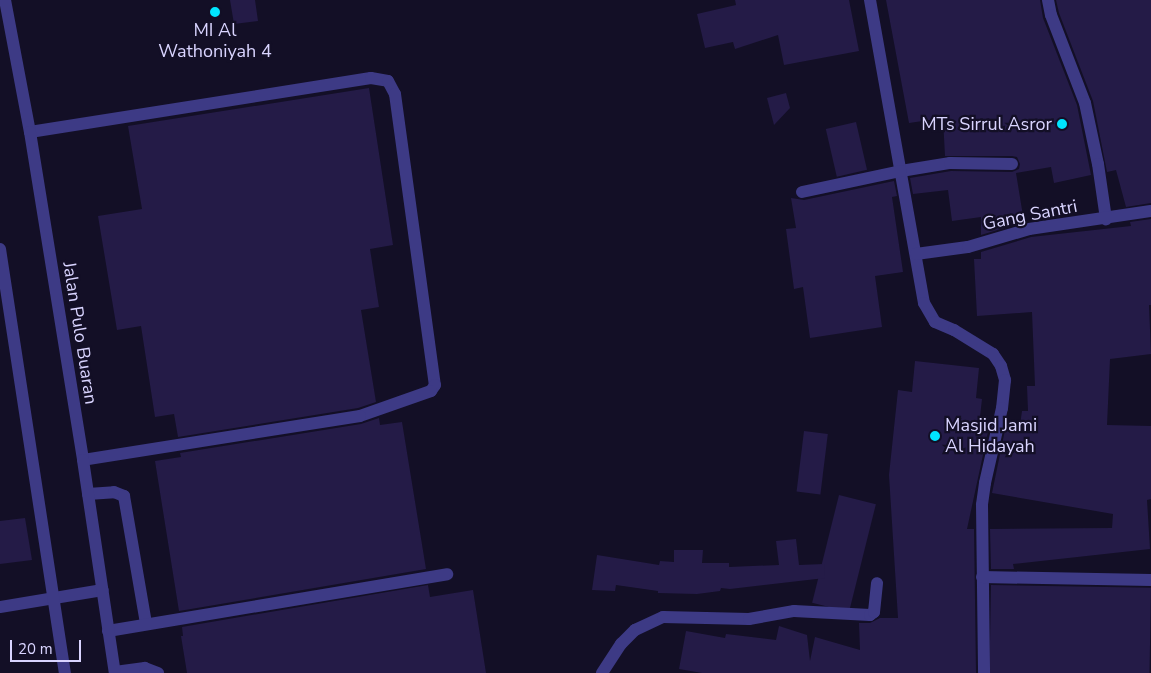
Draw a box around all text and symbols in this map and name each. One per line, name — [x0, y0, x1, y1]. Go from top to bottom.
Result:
marker: MI Al Wathoniyah 4 — [209, 6, 221, 18]
place label: MI Al Wathoniyah 4 — [158, 20, 272, 62]
place label: MTs Sirrul Asror — [921, 113, 1052, 135]
marker: MTs Sirrul Asror — [1056, 118, 1068, 130]
street label: Gang Santri — [981, 195, 1079, 235]
street label: Jalan Pulo Buaran — [58, 260, 102, 406]
place label: Masjid Jami Al Hidayah — [945, 415, 1037, 458]
marker: Masjid Jami Al Hidayah — [929, 430, 941, 442]
scale bar — [12, 630, 84, 662]
text: 20 m — [18, 639, 53, 659]

